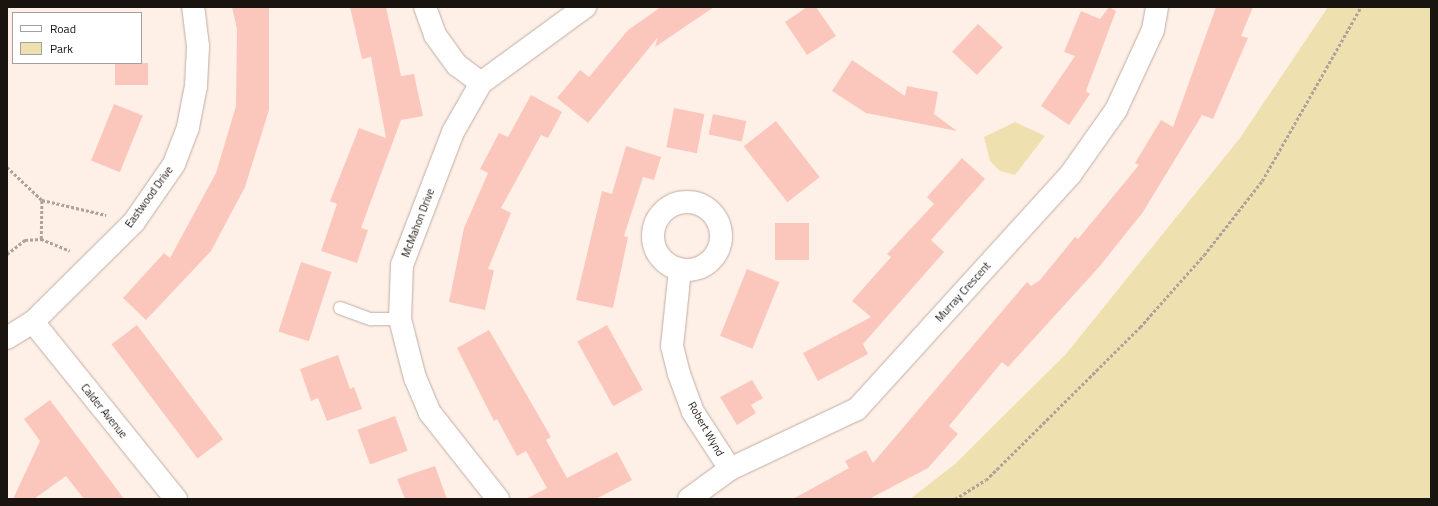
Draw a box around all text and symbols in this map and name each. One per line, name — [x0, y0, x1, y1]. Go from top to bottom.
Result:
legend — [12, 12, 142, 64]
text: Road — [50, 19, 76, 38]
text: Park — [50, 39, 73, 58]
street label: Eastwood Drive — [122, 164, 176, 230]
street label: McMahon Drive — [399, 187, 437, 259]
street label: Murray Crescent — [933, 259, 993, 325]
street label: Calder Avenue — [78, 381, 130, 441]
street label: Robert Wynd — [685, 399, 727, 459]

